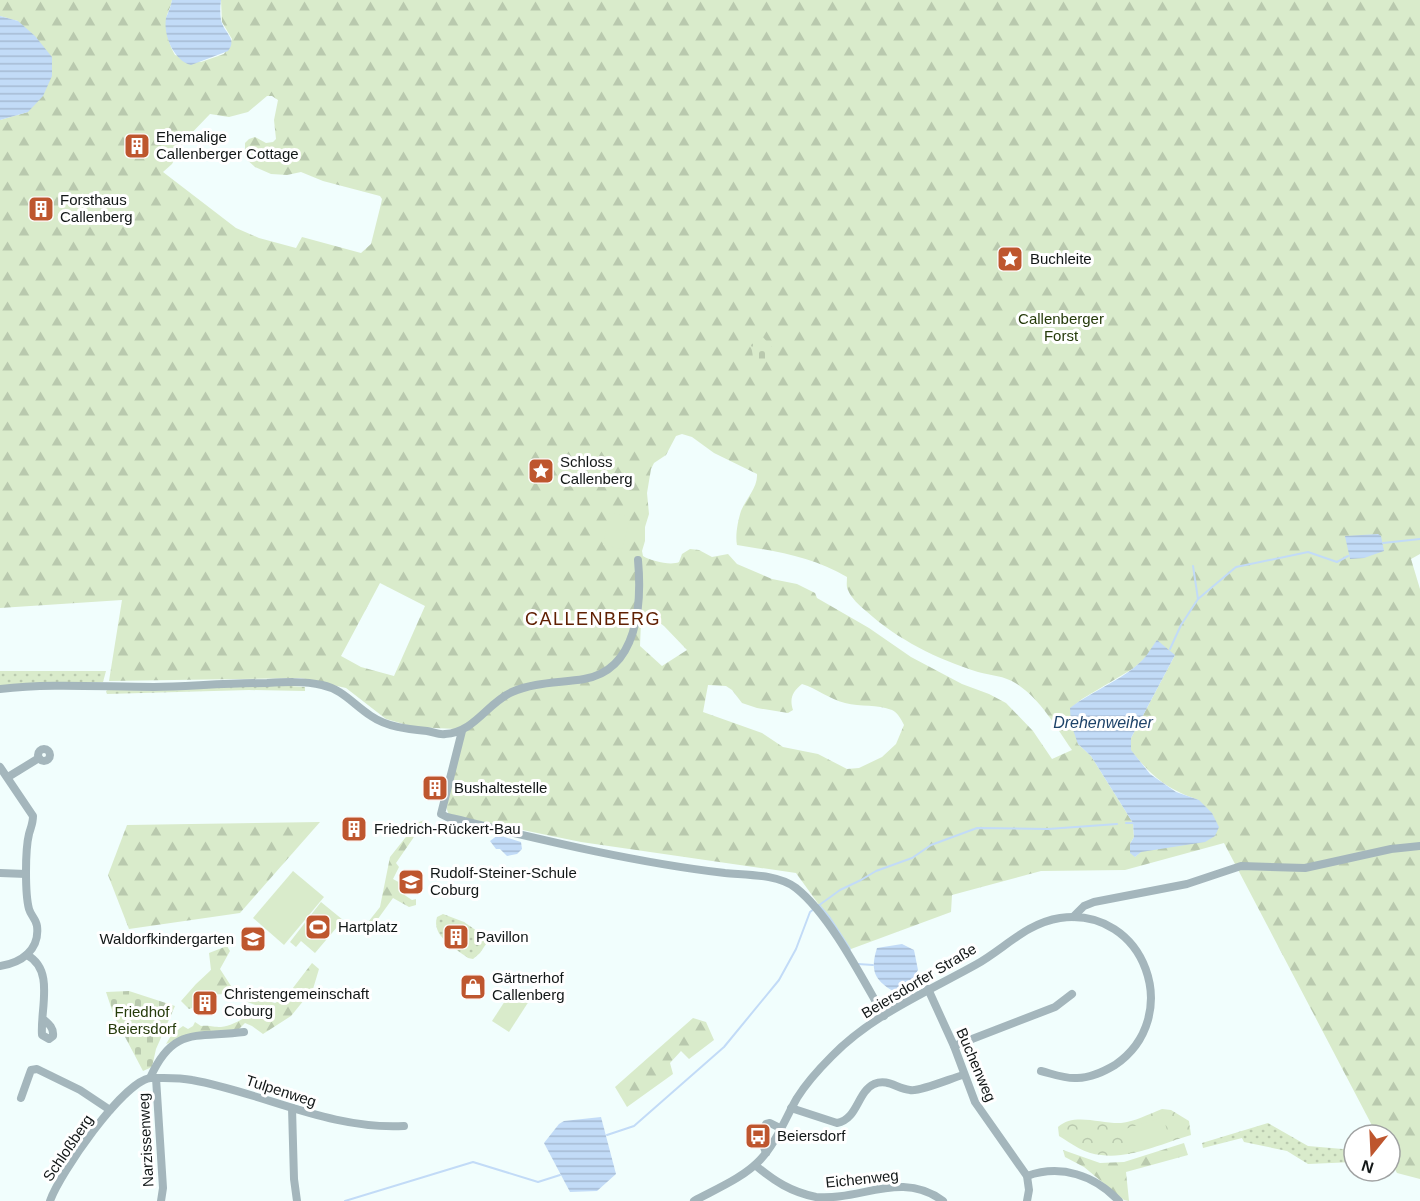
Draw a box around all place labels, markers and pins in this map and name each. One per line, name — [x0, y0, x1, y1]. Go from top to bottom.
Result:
place label: Ehemalige Callenberger Cottage — [156, 128, 299, 162]
building icon: Ehemalige Callenberger Cottage — [122, 131, 152, 161]
place label: Forsthaus Callenberg — [60, 191, 133, 225]
building icon: Forsthaus Callenberg — [26, 194, 56, 224]
place icon: Buchleite — [995, 244, 1025, 274]
place label: Buchleite — [1030, 250, 1092, 267]
place label: Schloss Callenberg — [560, 453, 633, 487]
place icon: Schloss Callenberg — [526, 456, 556, 486]
building icon: Bushaltestelle — [420, 773, 450, 803]
place label: Bushaltestelle — [454, 779, 547, 796]
building icon: Friedrich-Rückert-Bau — [339, 814, 369, 844]
place label: Friedrich-Rückert-Bau — [374, 820, 521, 837]
place label: Rudolf-Steiner-Schule Coburg — [430, 864, 577, 898]
school or university icon: Rudolf-Steiner-Schule Coburg — [396, 867, 426, 897]
sports icon: Hartplatz — [303, 912, 333, 942]
place label: Hartplatz — [338, 918, 398, 935]
building icon: Pavillon — [441, 922, 471, 952]
school or university icon: Waldorfkindergarten — [238, 924, 268, 954]
place label: Pavillon — [476, 928, 529, 945]
place label: Waldorfkindergarten — [99, 930, 234, 947]
place label: Gärtnerhof Callenberg — [492, 969, 565, 1003]
shop icon: Gärtnerhof Callenberg — [458, 972, 488, 1002]
place label: Christengemeinschaft Coburg — [224, 985, 370, 1019]
building icon: Christengemeinschaft Coburg — [190, 988, 220, 1018]
bus stop icon: Beiersdorf — [743, 1121, 773, 1151]
place label: Beiersdorf — [777, 1127, 846, 1144]

